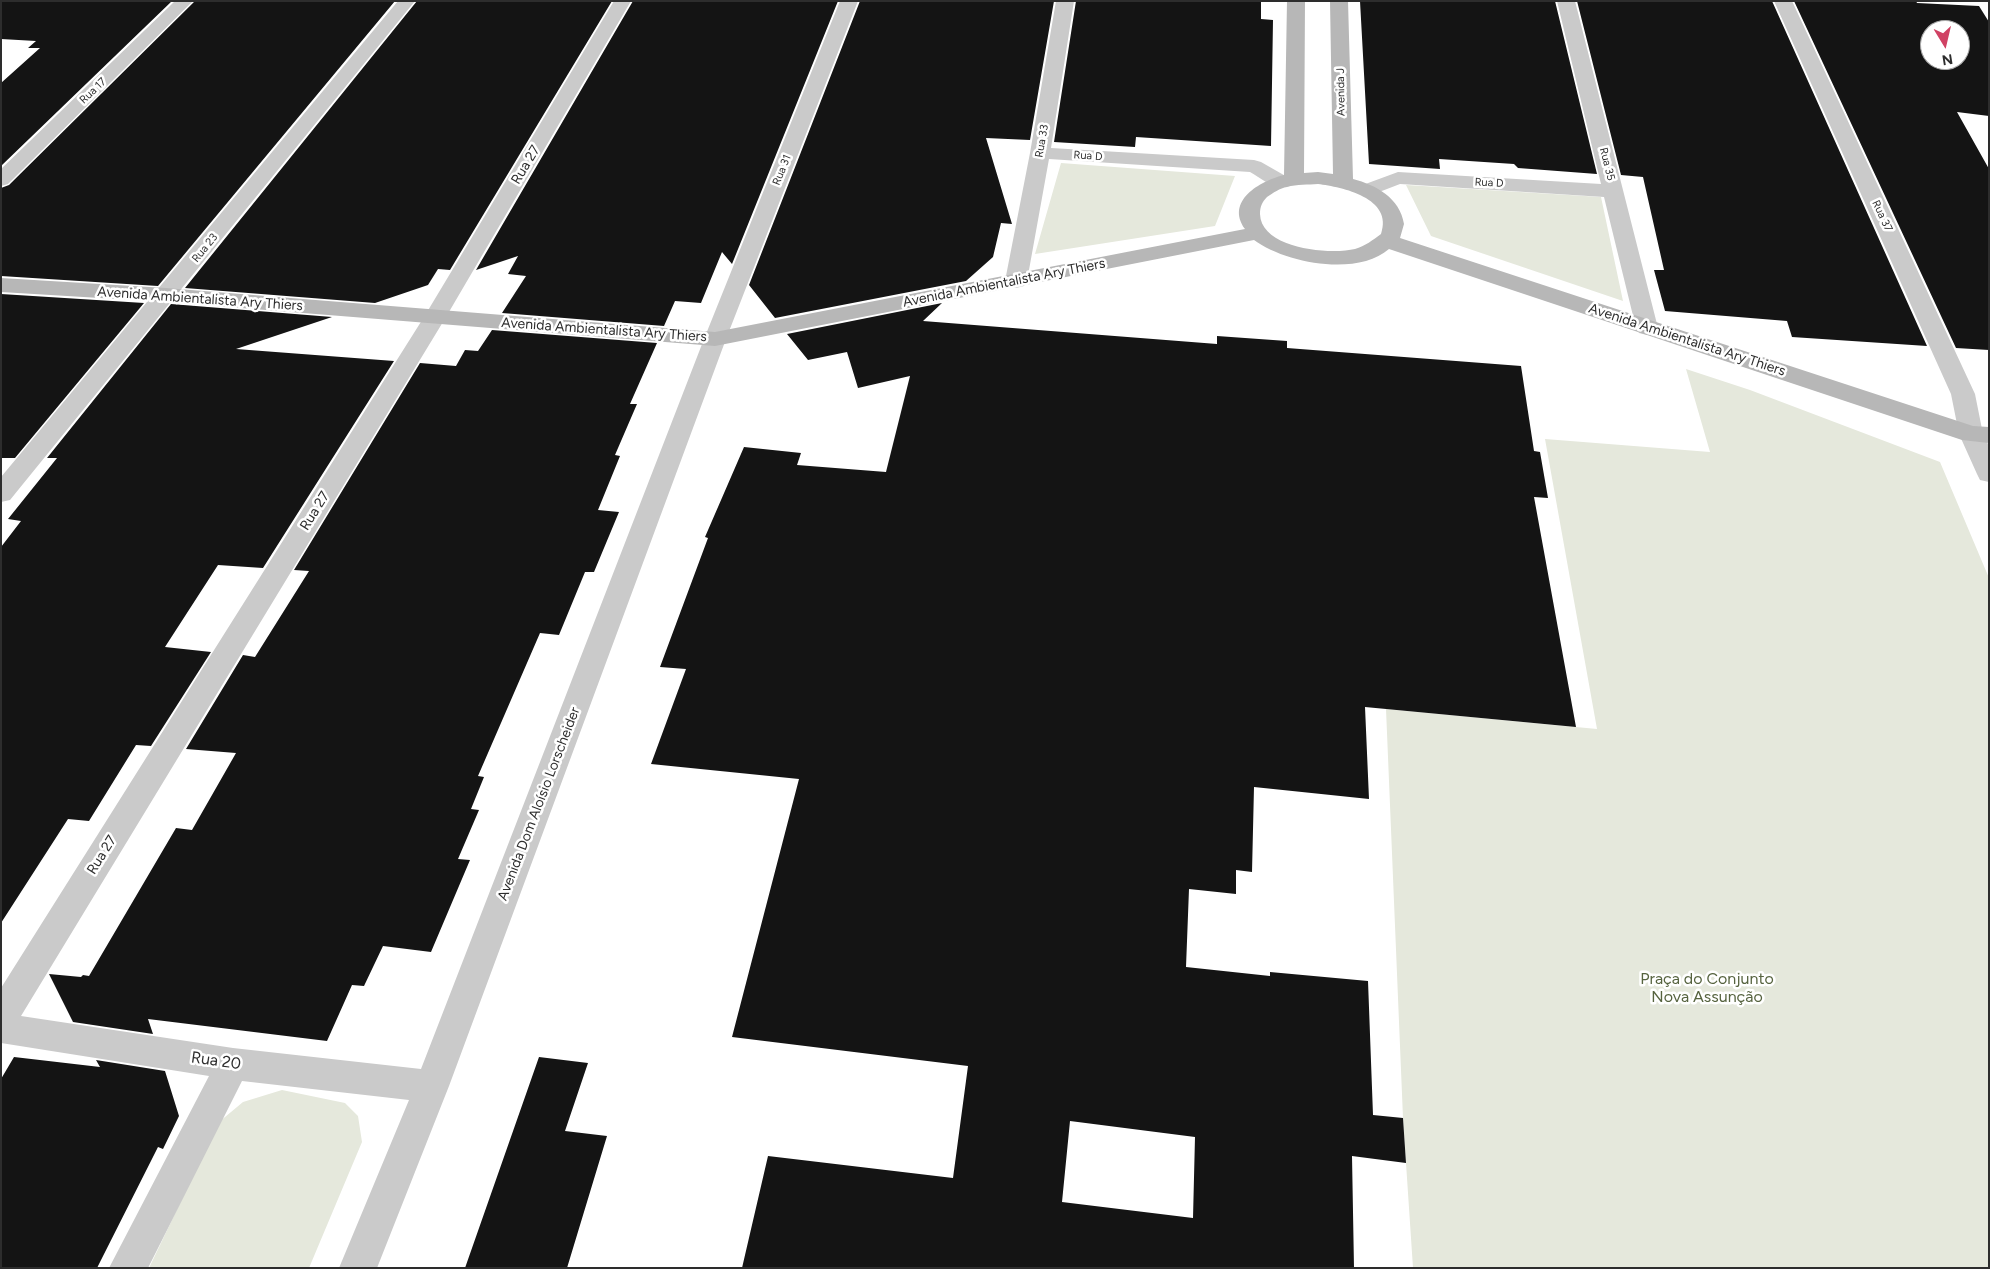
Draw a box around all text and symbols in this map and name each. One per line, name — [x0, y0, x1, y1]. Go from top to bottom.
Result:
north arrow — [1920, 20, 1970, 70]
text: N — [1941, 50, 1954, 69]
street label: Avenida J — [1334, 68, 1348, 116]
street label: Rua 17 — [77, 75, 109, 107]
street label: Rua 33 — [1033, 123, 1051, 159]
street label: Rua 27 — [508, 142, 544, 188]
street label: Rua 35 — [1597, 146, 1617, 182]
street label: Rua D — [1073, 148, 1103, 164]
street label: Rua 31 — [770, 153, 794, 187]
street label: Rua D — [1474, 176, 1504, 190]
street label: Rua 37 — [1869, 198, 1895, 234]
street label: Rua 23 — [189, 231, 221, 265]
street label: Avenida Ambientalista Ary Thiers — [901, 255, 1107, 311]
street label: Avenida Ambientalista Ary Thiers — [97, 283, 303, 315]
street label: Avenida Ambientalista Ary Thiers — [1586, 300, 1788, 380]
street label: Avenida Ambientalista Ary Thiers — [501, 314, 707, 346]
street label: Rua 27 — [297, 489, 333, 533]
street label: Avenida Dom Aloísio Lorscheider — [494, 705, 584, 903]
street label: Rua 27 — [84, 833, 120, 877]
park label: Praça do Conjunto Nova Assunção — [1640, 969, 1774, 1007]
street label: Rua 20 — [190, 1048, 242, 1074]

